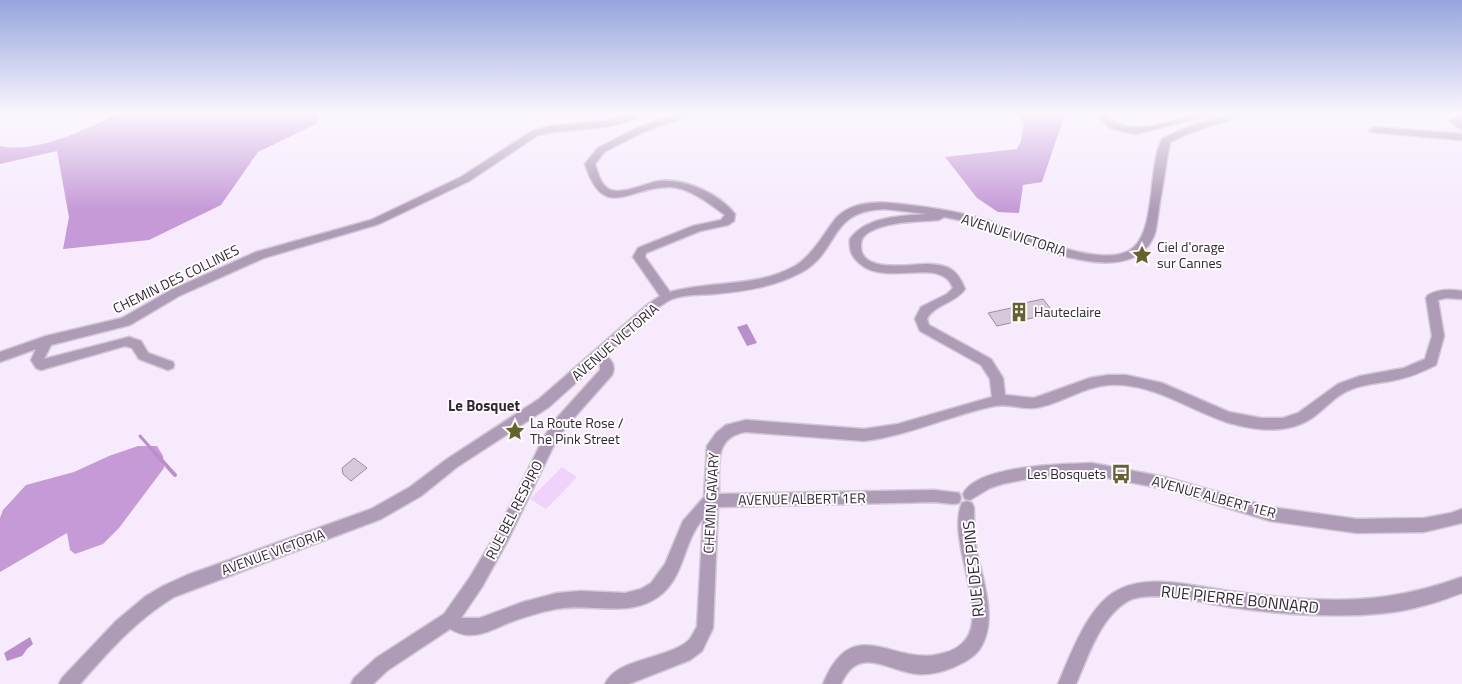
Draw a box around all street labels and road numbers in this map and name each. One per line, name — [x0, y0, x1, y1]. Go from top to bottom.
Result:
street label: AVENUE VICTORIA — [959, 208, 1070, 262]
street label: CHEMIN DES COLLINES — [109, 239, 243, 318]
street label: AVENUE VICTORIA — [567, 297, 663, 385]
street label: CHEMIN GAVARY — [697, 451, 724, 554]
street label: RUE BEL RESPIRO — [480, 457, 547, 563]
street label: AVENUE ALBERT 1ER — [1150, 470, 1279, 523]
street label: AVENUE ALBERT 1ER — [738, 487, 866, 510]
street label: RUE DES PINS — [956, 520, 990, 618]
street label: AVENUE VICTORIA — [218, 523, 328, 580]
street label: RUE PIERRE BONNARD — [1160, 579, 1320, 619]

